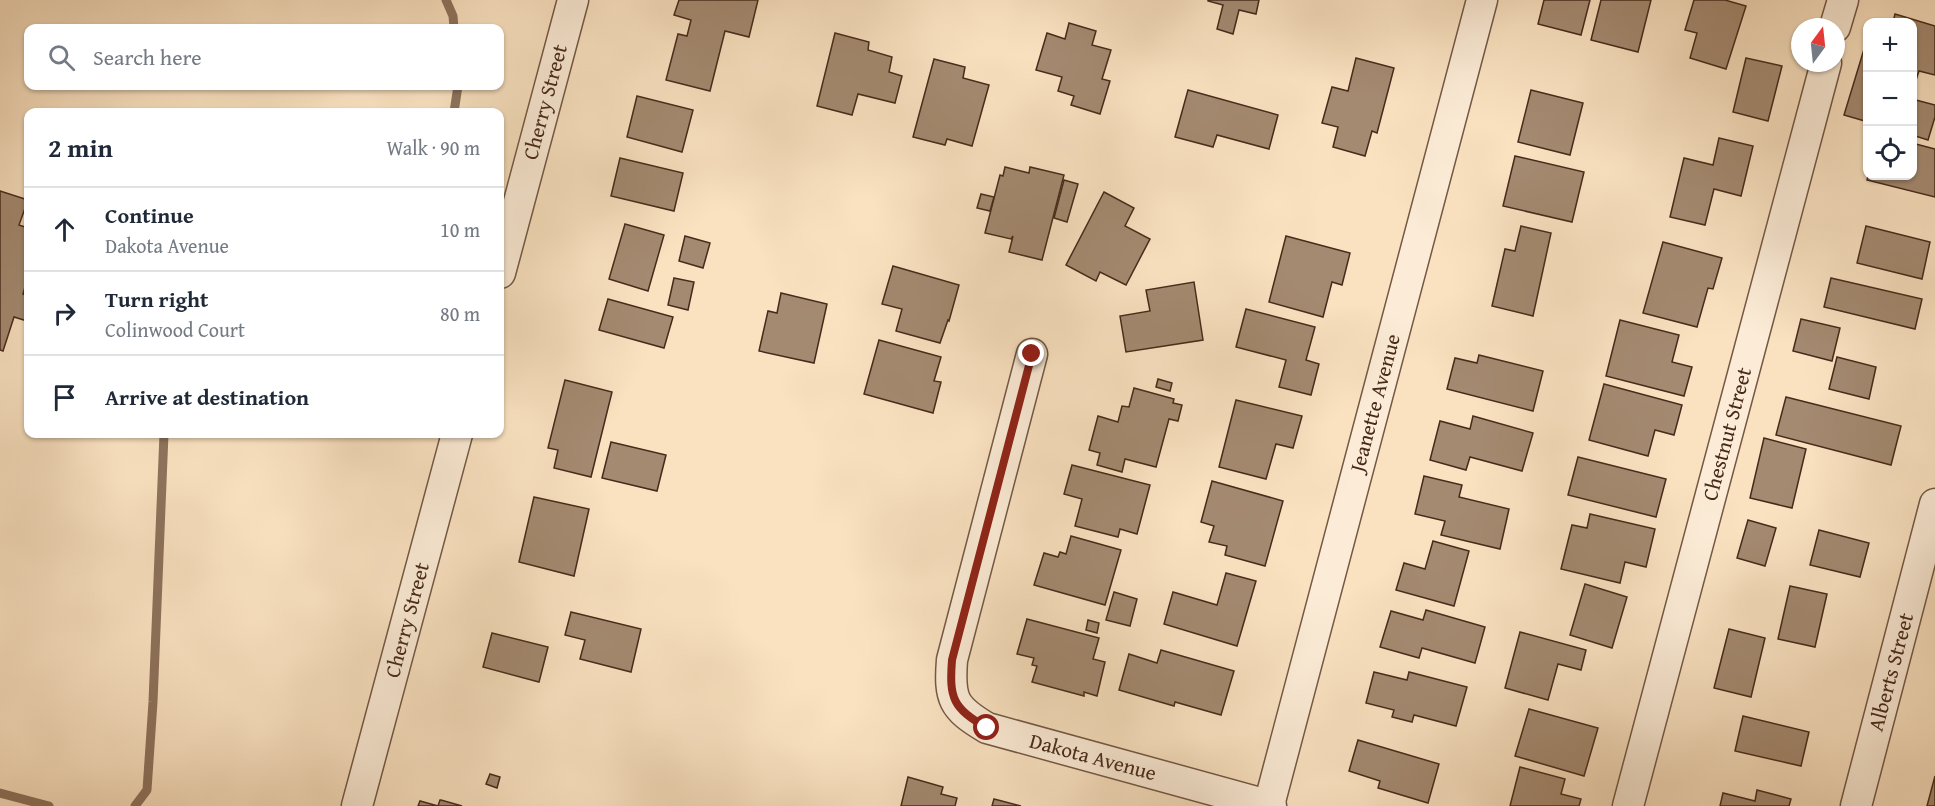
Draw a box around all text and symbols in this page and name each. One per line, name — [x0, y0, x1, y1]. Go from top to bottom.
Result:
north arrow — [1791, 18, 1845, 72]
map controls — [1863, 18, 1917, 180]
button: + — [1863, 18, 1917, 72]
search box — [24, 24, 504, 90]
street label: Cherry Street — [514, 40, 575, 163]
icon: search — [45, 41, 78, 74]
text: Search here — [93, 41, 202, 73]
button: − — [1863, 72, 1917, 126]
button: locate — [1863, 126, 1917, 180]
text: 2 min — [48, 128, 113, 167]
text: Walk · 90 m — [386, 133, 480, 162]
text: Continue — [105, 199, 194, 231]
icon: ahead — [48, 213, 81, 246]
text: 10 m — [440, 215, 480, 244]
text: Dakota Avenue — [105, 231, 229, 260]
text: Turn right — [105, 283, 208, 315]
icon: right — [48, 297, 81, 330]
text: 80 m — [440, 299, 480, 328]
text: Colinwood Court — [105, 315, 245, 344]
street label: Jeanette Avenue — [1340, 330, 1408, 478]
route end — [1018, 340, 1044, 366]
street label: Chestnut Street — [1694, 363, 1759, 504]
icon: arrive — [48, 381, 81, 414]
text: Arrive at destination — [105, 381, 309, 413]
street label: Cherry Street — [376, 558, 437, 681]
street label: Alberts Street — [1860, 609, 1921, 735]
route start — [973, 714, 999, 740]
street label: Dakota Avenue — [1026, 725, 1160, 788]

